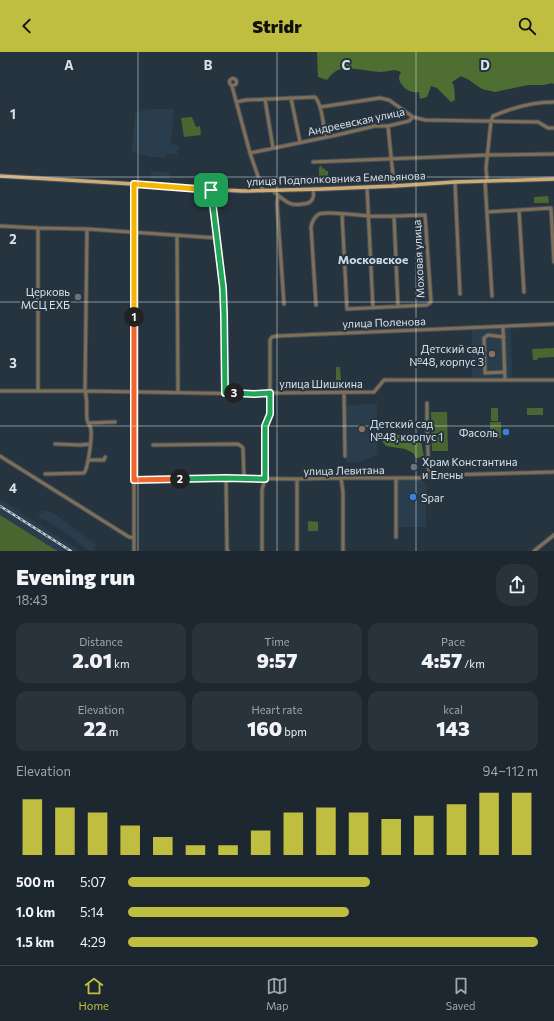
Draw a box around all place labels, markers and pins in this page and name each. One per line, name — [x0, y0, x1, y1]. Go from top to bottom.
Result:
pin — [194, 173, 228, 207]
place label: Церковь МСЦ ЕХБ — [21, 285, 70, 311]
marker: Церковь МСЦ ЕХБ — [73, 292, 83, 302]
pin: 1 — [124, 307, 144, 327]
place label: Детский сад №48, корпус 3 — [409, 342, 485, 368]
marker: Детский сад №48, корпус 3 — [487, 349, 497, 359]
pin: 3 — [224, 383, 244, 403]
place label: Детский сад №48, корпус 1 — [370, 417, 443, 443]
marker: Детский сад №48, корпус 1 — [357, 424, 367, 434]
place label: Фасоль — [459, 426, 498, 439]
marker: Фасоль — [501, 427, 511, 437]
place label: Храм Константина и Елены — [422, 455, 517, 481]
marker: Храм Константина и Елены — [409, 462, 419, 472]
pin: 2 — [170, 469, 190, 489]
place label: Spar — [421, 491, 445, 504]
marker: Spar — [408, 492, 418, 502]

